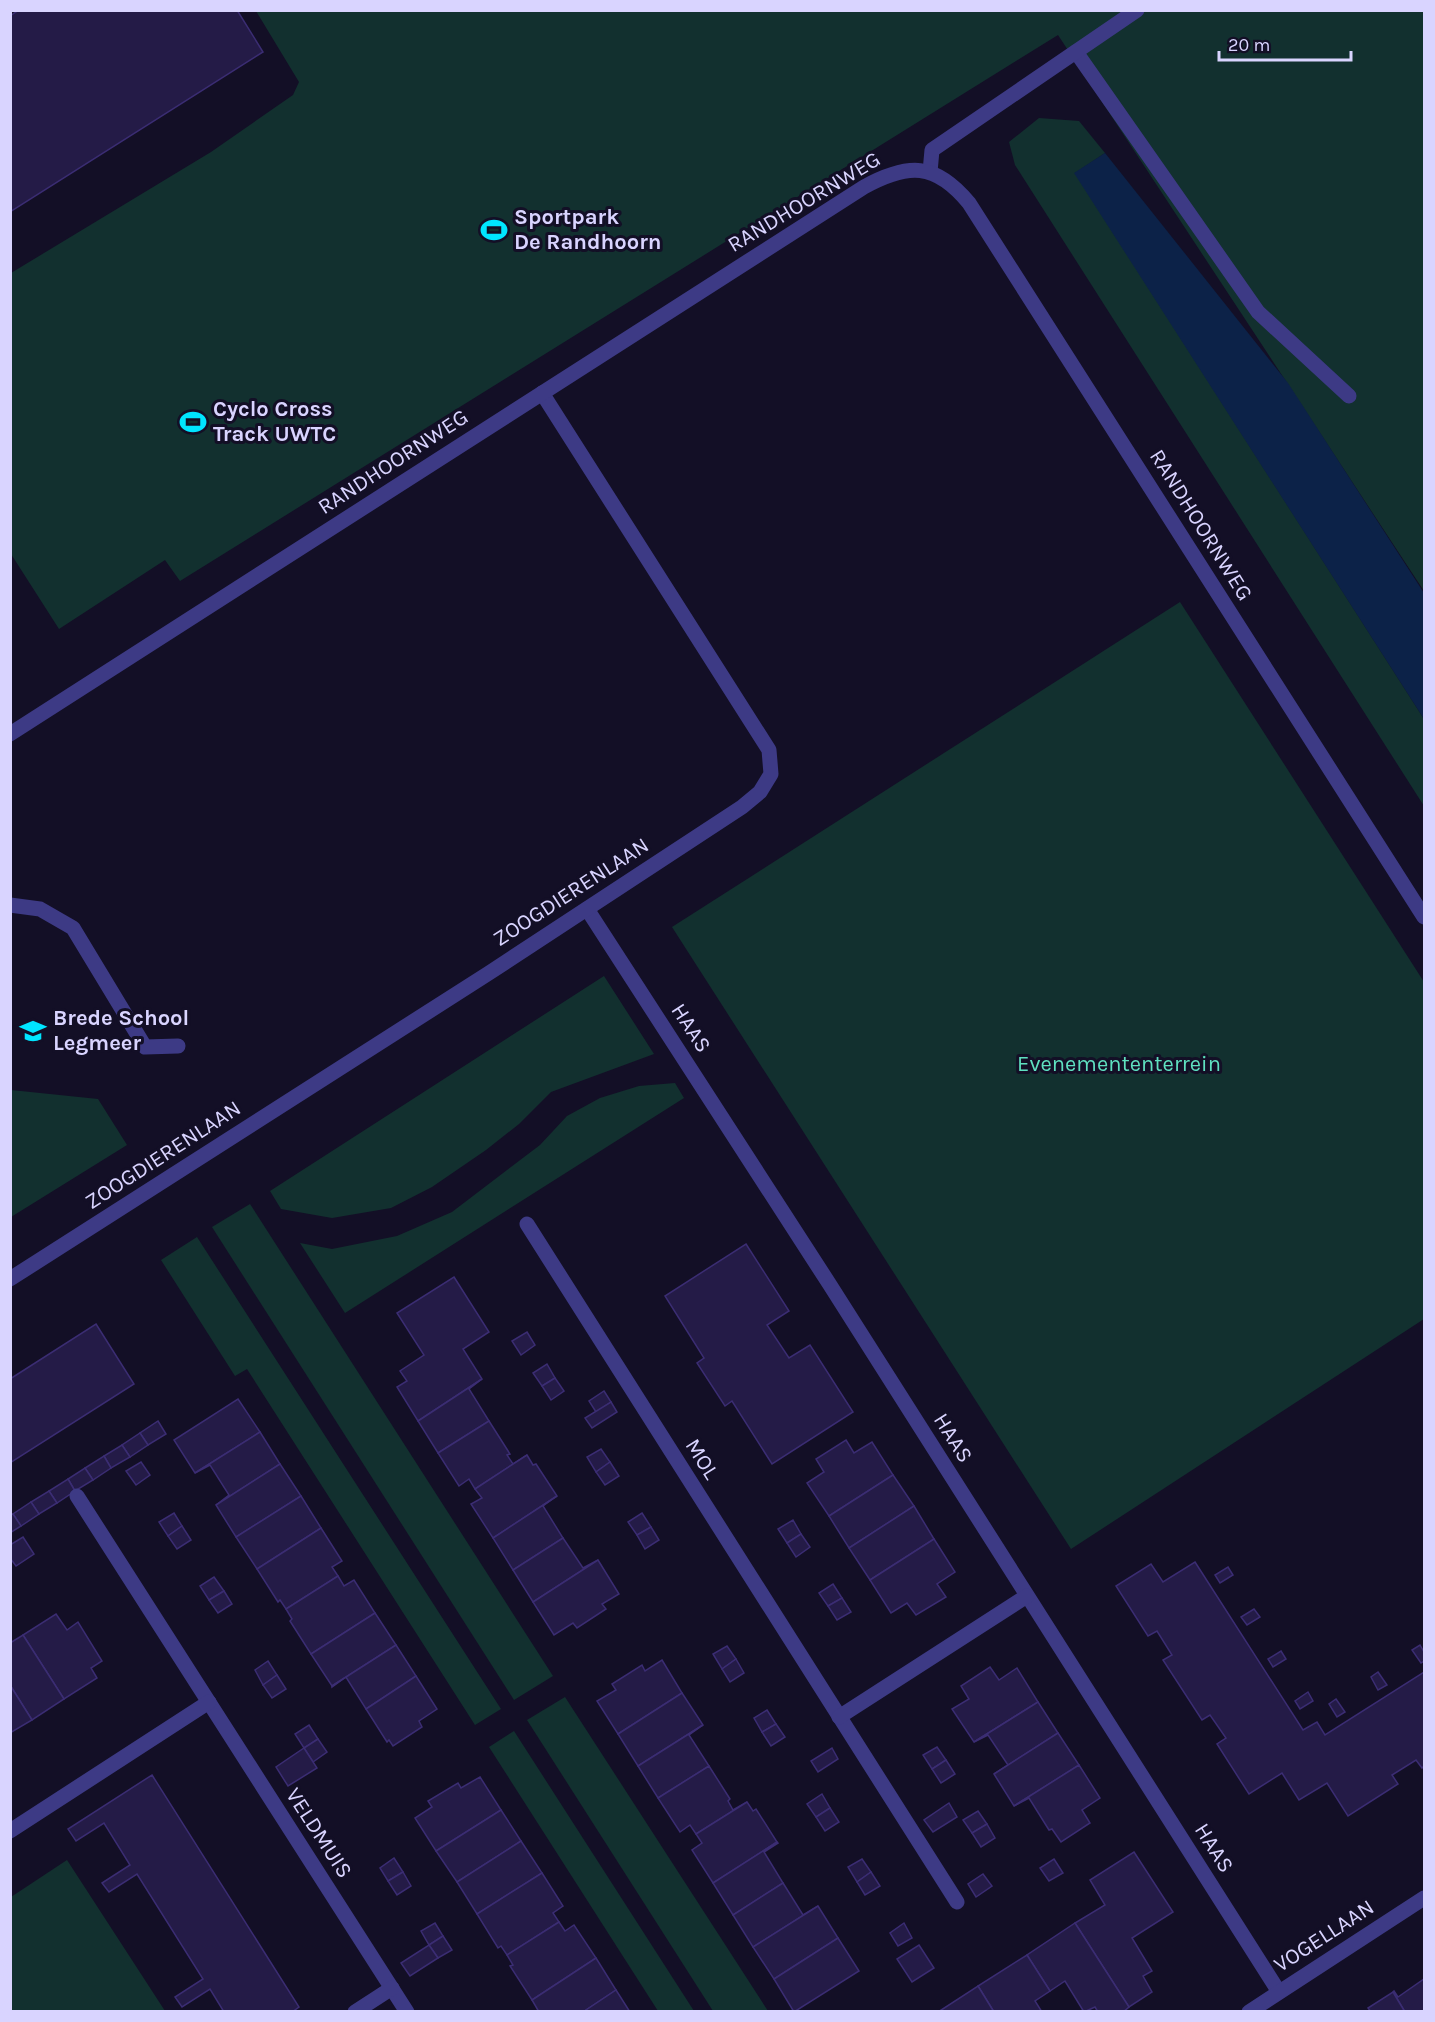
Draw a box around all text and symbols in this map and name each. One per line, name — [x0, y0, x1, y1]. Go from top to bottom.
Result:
scale bar — [1219, 24, 1351, 62]
text: 20 m — [1228, 34, 1270, 56]
street label: RANDHOORNWEG — [723, 146, 885, 258]
place label: Sportpark De Randhoorn — [514, 204, 662, 255]
sports icon: Sportpark De Randhoorn — [479, 215, 509, 245]
place label: Cyclo Cross Track UWTC — [213, 396, 336, 447]
street label: RANDHOORNWEG — [313, 404, 473, 520]
sports icon: Cyclo Cross Track UWTC — [178, 407, 208, 437]
street label: RANDHOORNWEG — [1144, 445, 1258, 605]
street label: ZOOGDIERENLAAN — [488, 832, 654, 952]
street label: HAAS — [666, 999, 716, 1057]
place label: Brede School Legmeer — [53, 1005, 189, 1056]
school or university icon: Brede School Legmeer — [18, 1016, 48, 1046]
park label: Evenemententerrein — [1017, 1051, 1221, 1077]
street label: ZOOGDIERENLAAN — [80, 1095, 246, 1215]
street label: HAAS — [928, 1409, 978, 1467]
street label: MOL — [680, 1434, 725, 1485]
street label: VELDMUIS — [280, 1783, 358, 1883]
street label: HAAS — [1189, 1819, 1239, 1877]
street label: VOGELLAAN — [1269, 1894, 1379, 1978]

